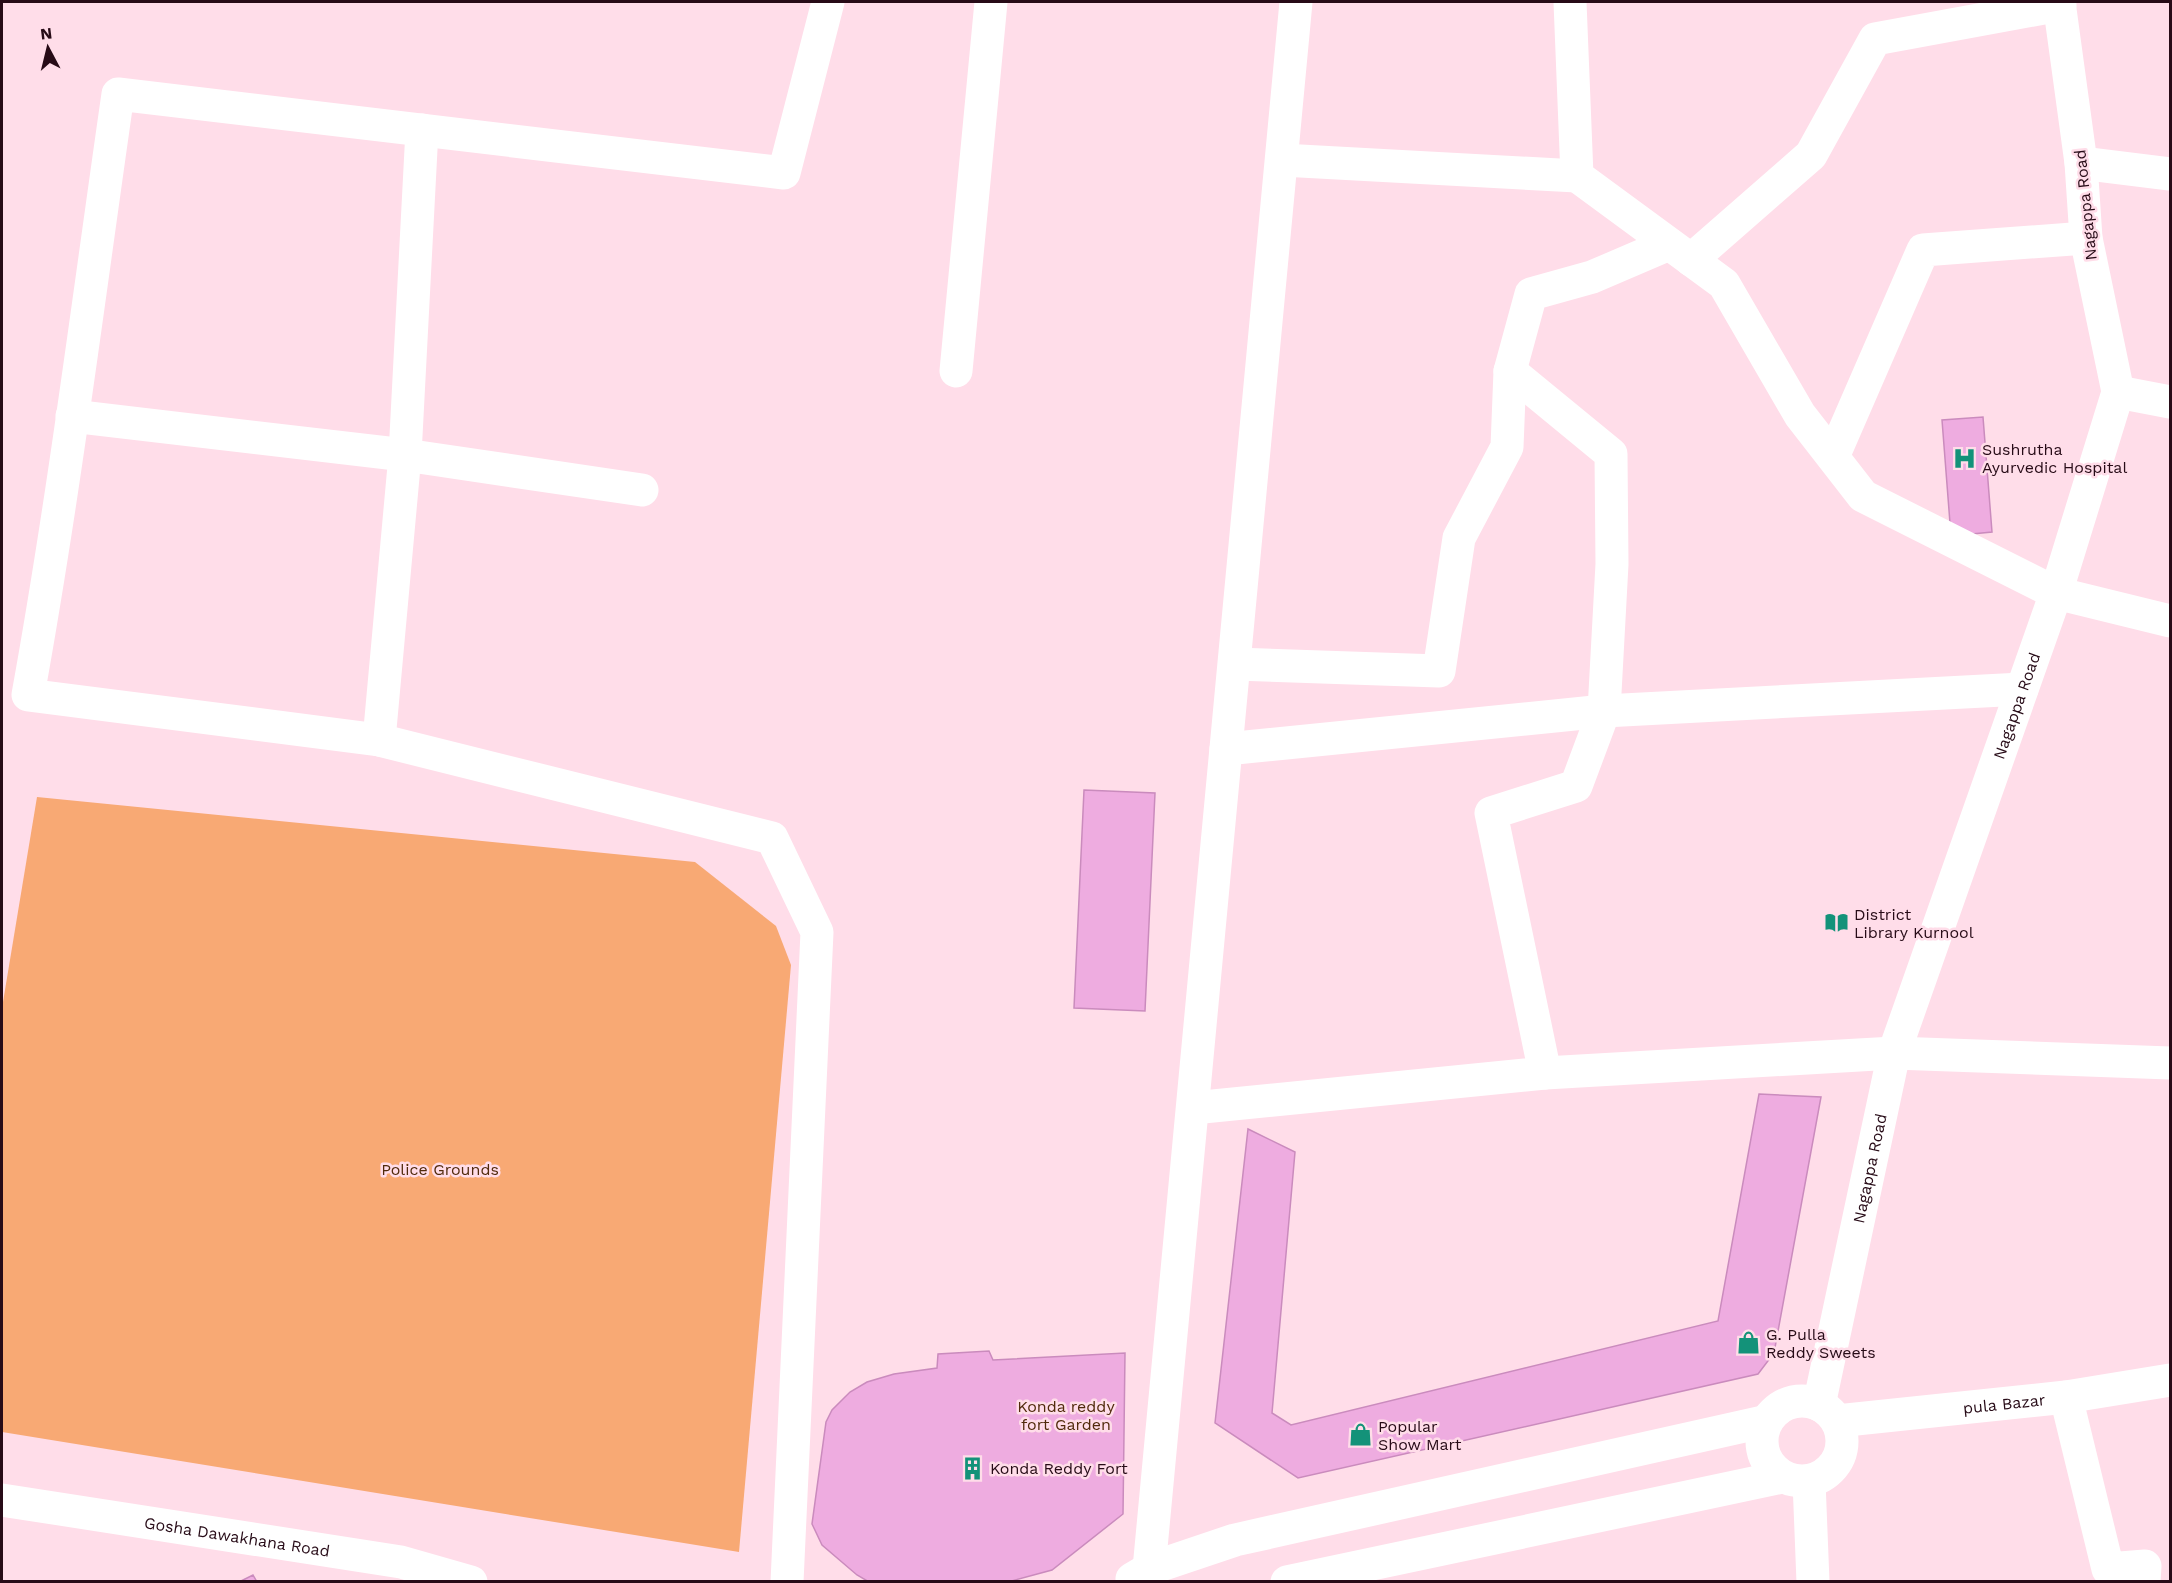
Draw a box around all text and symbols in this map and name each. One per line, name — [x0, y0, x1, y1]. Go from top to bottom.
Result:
north arrow — [18, 18, 78, 78]
text: N — [39, 23, 53, 44]
street label: Nagappa Road — [2070, 148, 2101, 261]
place label: Sushrutha Ayurvedic Hospital — [1982, 440, 2127, 477]
hospital icon: Sushrutha Ayurvedic Hospital — [1951, 445, 1977, 471]
street label: Nagappa Road — [1989, 650, 2044, 762]
place label: District Library Kurnool — [1854, 905, 1974, 942]
library icon: District Library Kurnool — [1823, 910, 1849, 936]
street label: Nagappa Road — [1849, 1112, 1891, 1225]
park label: Police Grounds — [381, 1160, 499, 1179]
place label: G. Pulla Reddy Sweets — [1766, 1325, 1876, 1362]
shop icon: G. Pulla Reddy Sweets — [1735, 1330, 1761, 1356]
street label: pula Bazar — [1962, 1390, 2047, 1418]
park label: Konda reddy fort Garden — [1017, 1397, 1115, 1434]
place label: Popular Show Mart — [1378, 1417, 1462, 1454]
shop icon: Popular Show Mart — [1347, 1422, 1373, 1448]
building icon: Konda Reddy Fort — [959, 1455, 985, 1481]
place label: Konda Reddy Fort — [990, 1459, 1128, 1478]
street label: Gosha Dawakhana Road — [143, 1513, 331, 1561]

